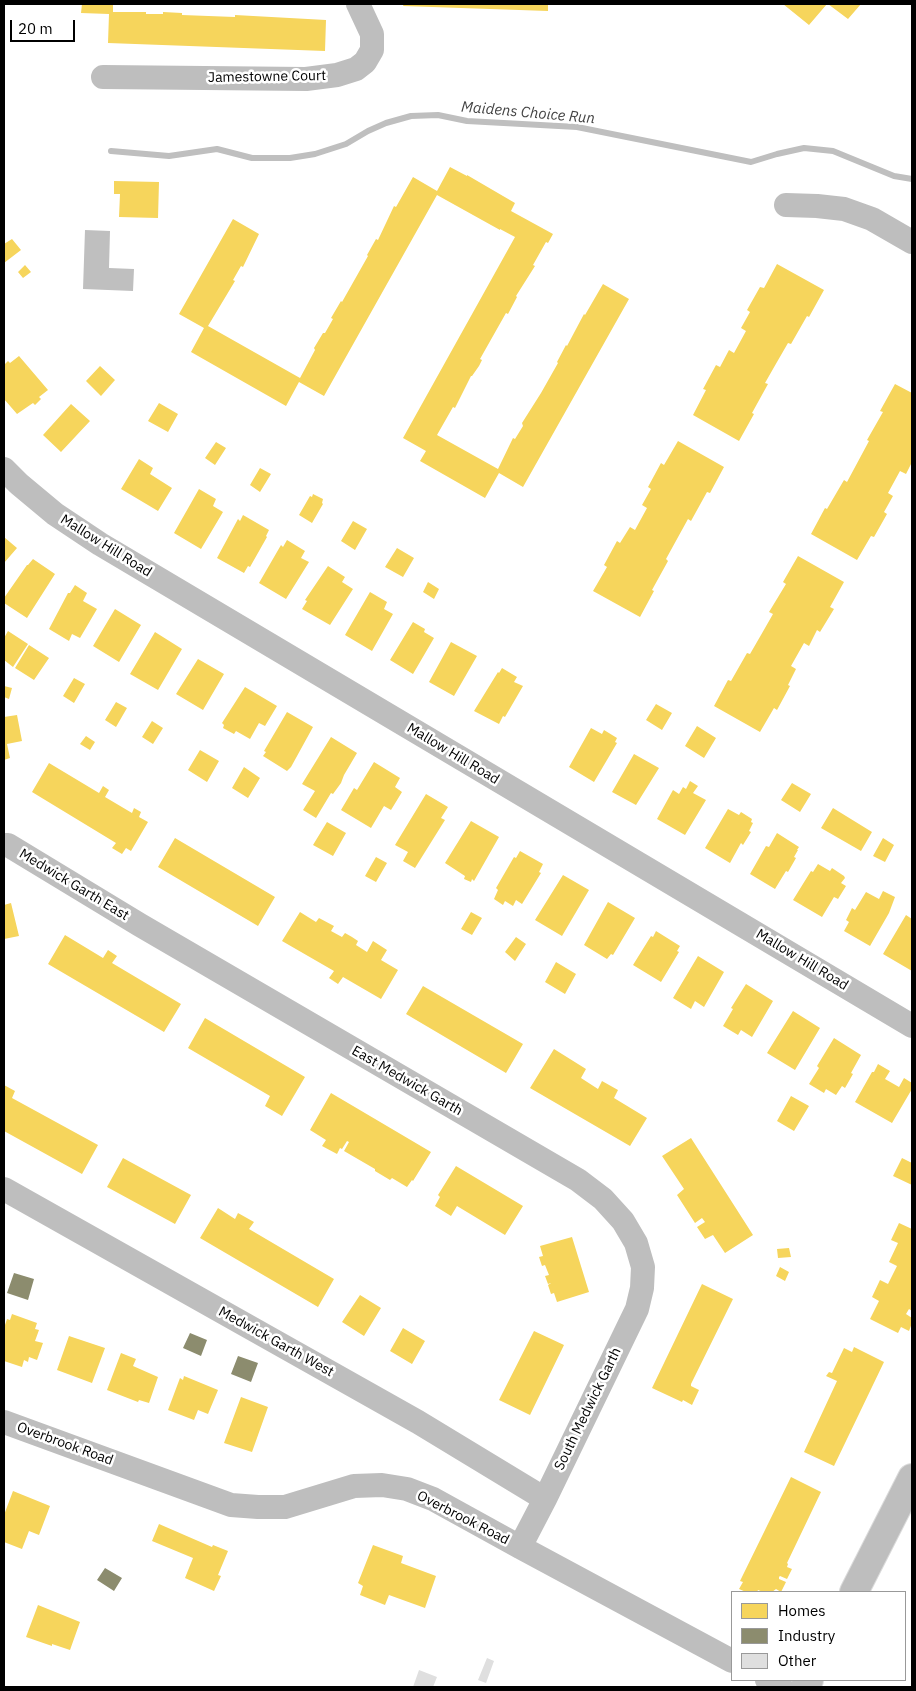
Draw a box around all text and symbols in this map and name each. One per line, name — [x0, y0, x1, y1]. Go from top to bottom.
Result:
scale bar — [12, 10, 78, 42]
text: 20 m — [18, 19, 53, 38]
street label: Jamestowne Court — [208, 68, 326, 86]
water label: Maidens Choice Run — [460, 98, 596, 128]
street label: Mallow Hill Road — [57, 511, 155, 581]
street label: Mallow Hill Road — [404, 720, 502, 788]
street label: Medwick Garth East — [16, 846, 132, 924]
street label: Mallow Hill Road — [753, 926, 851, 994]
street label: East Medwick Garth — [349, 1042, 465, 1120]
street label: Medwick Garth West — [215, 1303, 337, 1381]
street label: South Medwick Garth — [551, 1345, 625, 1473]
street label: Overbrook Road — [15, 1419, 115, 1469]
street label: Overbrook Road — [414, 1488, 512, 1548]
legend — [731, 1591, 906, 1681]
text: Homes — [778, 1601, 826, 1620]
text: Industry — [778, 1626, 835, 1645]
text: Other — [778, 1651, 816, 1670]

